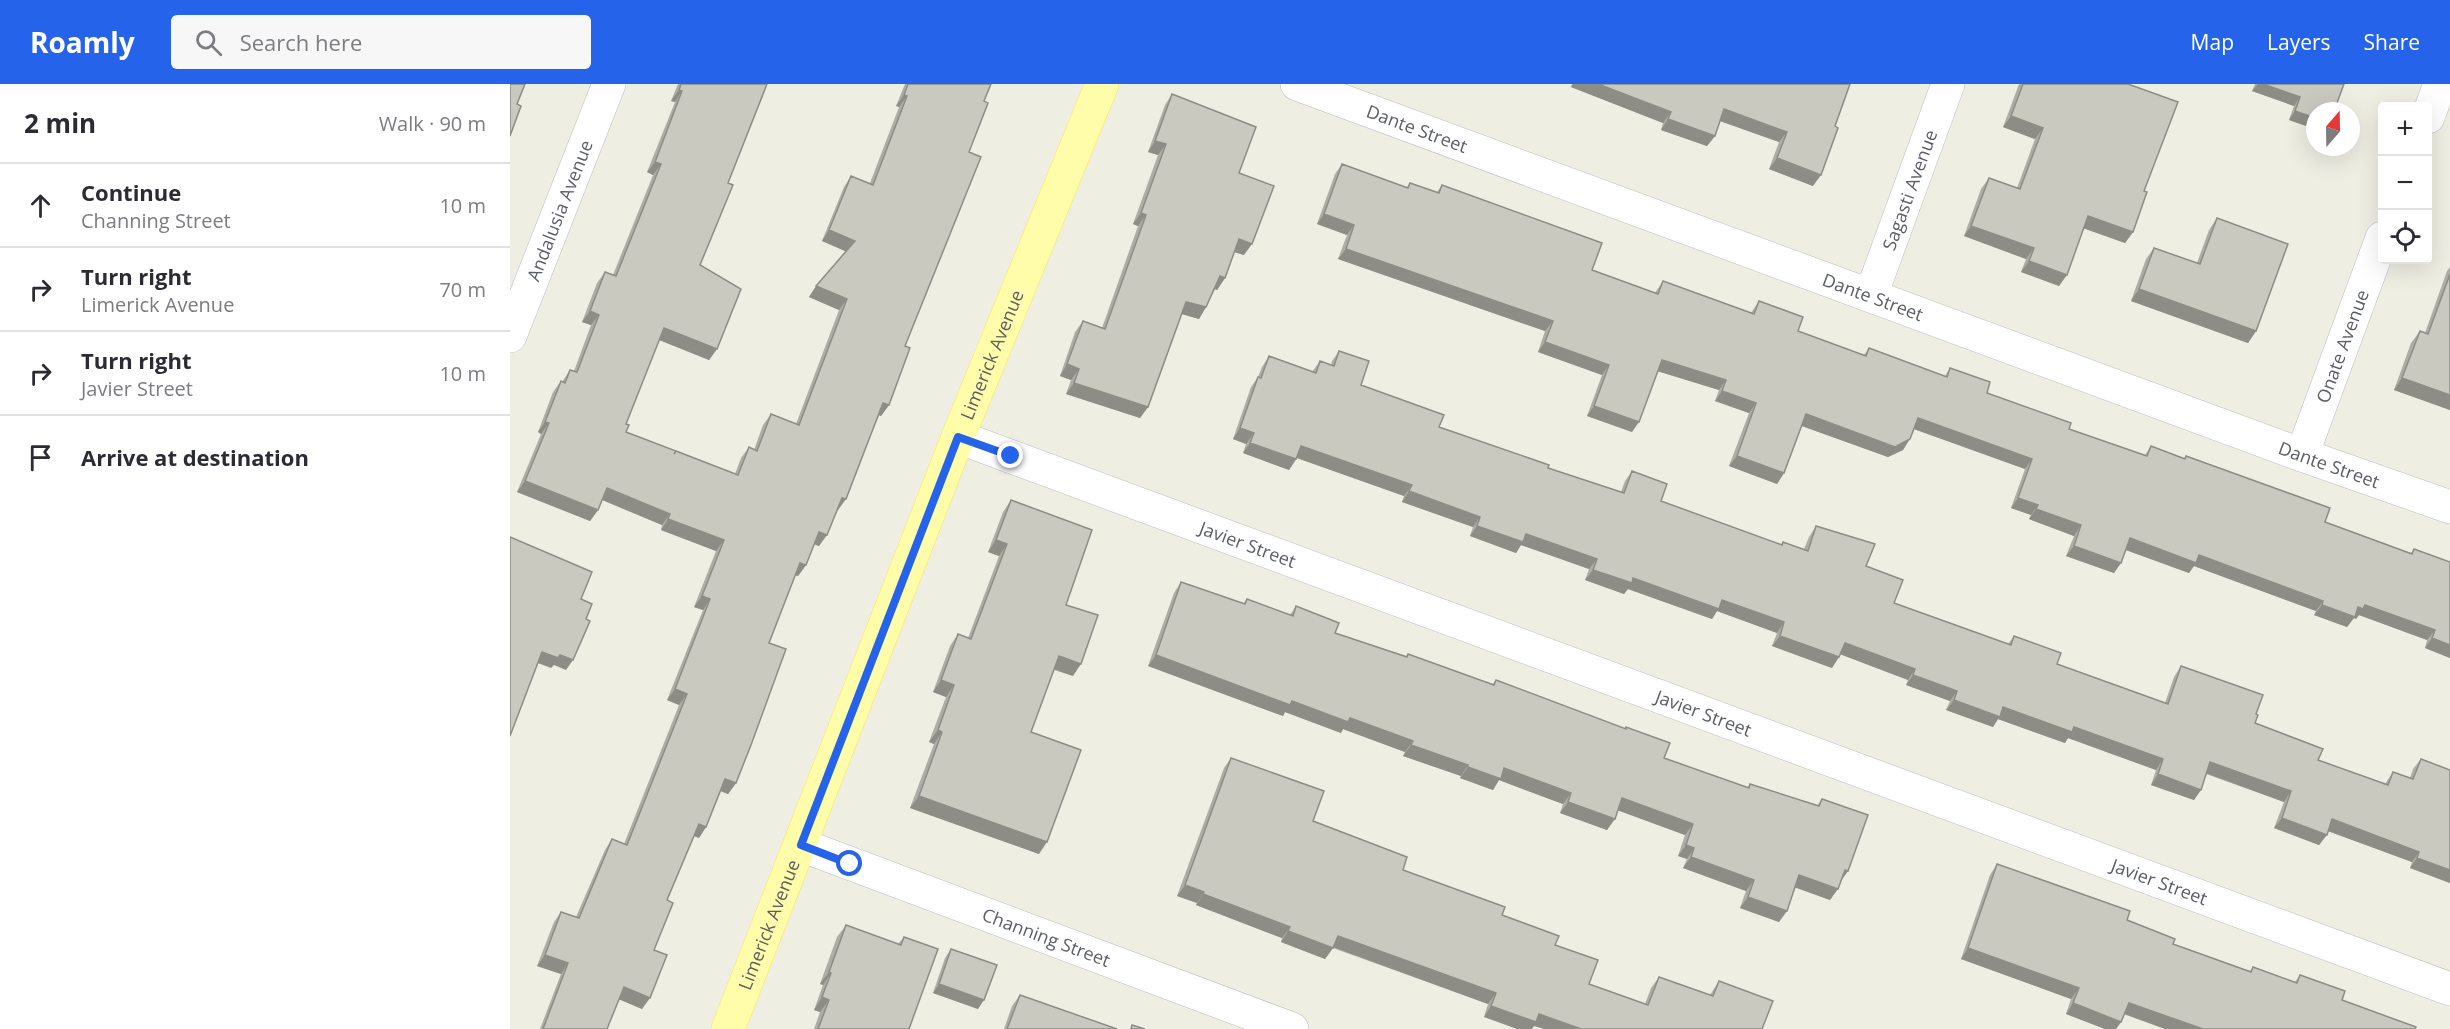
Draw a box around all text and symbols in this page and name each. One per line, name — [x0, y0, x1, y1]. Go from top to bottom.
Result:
search box — [171, 15, 591, 69]
text: Roamly — [30, 23, 135, 61]
icon: search — [192, 26, 225, 59]
text: Search here — [240, 27, 362, 57]
text: Map — [2191, 28, 2234, 56]
text: Layers — [2267, 28, 2331, 56]
text: Share — [2364, 28, 2420, 56]
street label: Dante Street — [1363, 99, 1471, 158]
north arrow — [2306, 102, 2360, 156]
map controls — [2378, 102, 2432, 264]
button: + — [2378, 102, 2432, 156]
text: 2 min — [24, 105, 96, 141]
text: Walk · 90 m — [379, 110, 486, 137]
street label: Sagasti Avenue — [1876, 126, 1942, 253]
street label: Andalusia Avenue — [521, 136, 598, 284]
button: − — [2378, 156, 2432, 210]
text: Continue — [81, 177, 181, 207]
icon: ahead — [24, 189, 57, 222]
text: 10 m — [439, 192, 486, 219]
text: Channing Street — [81, 207, 231, 234]
button: locate — [2378, 210, 2432, 264]
text: Turn right — [81, 261, 192, 291]
street label: Dante Street — [1819, 267, 1927, 326]
icon: right — [24, 273, 57, 306]
text: 70 m — [439, 276, 486, 303]
street label: Limerick Avenue — [954, 286, 1029, 423]
street label: Onate Avenue — [2310, 286, 2374, 406]
text: Limerick Avenue — [81, 291, 234, 318]
text: Turn right — [81, 345, 192, 375]
icon: right — [24, 357, 57, 390]
text: 10 m — [439, 360, 486, 387]
text: Javier Street — [81, 375, 193, 402]
street label: Dante Street — [2275, 435, 2383, 493]
icon: arrive — [24, 441, 57, 474]
text: Arrive at destination — [81, 442, 309, 472]
route end — [997, 442, 1023, 468]
street label: Javier Street — [1194, 515, 1299, 573]
street label: Javier Street — [1650, 683, 1755, 742]
route start — [836, 850, 862, 876]
street label: Javier Street — [2106, 852, 2211, 910]
street label: Limerick Avenue — [732, 856, 805, 993]
street label: Channing Street — [979, 902, 1114, 972]

